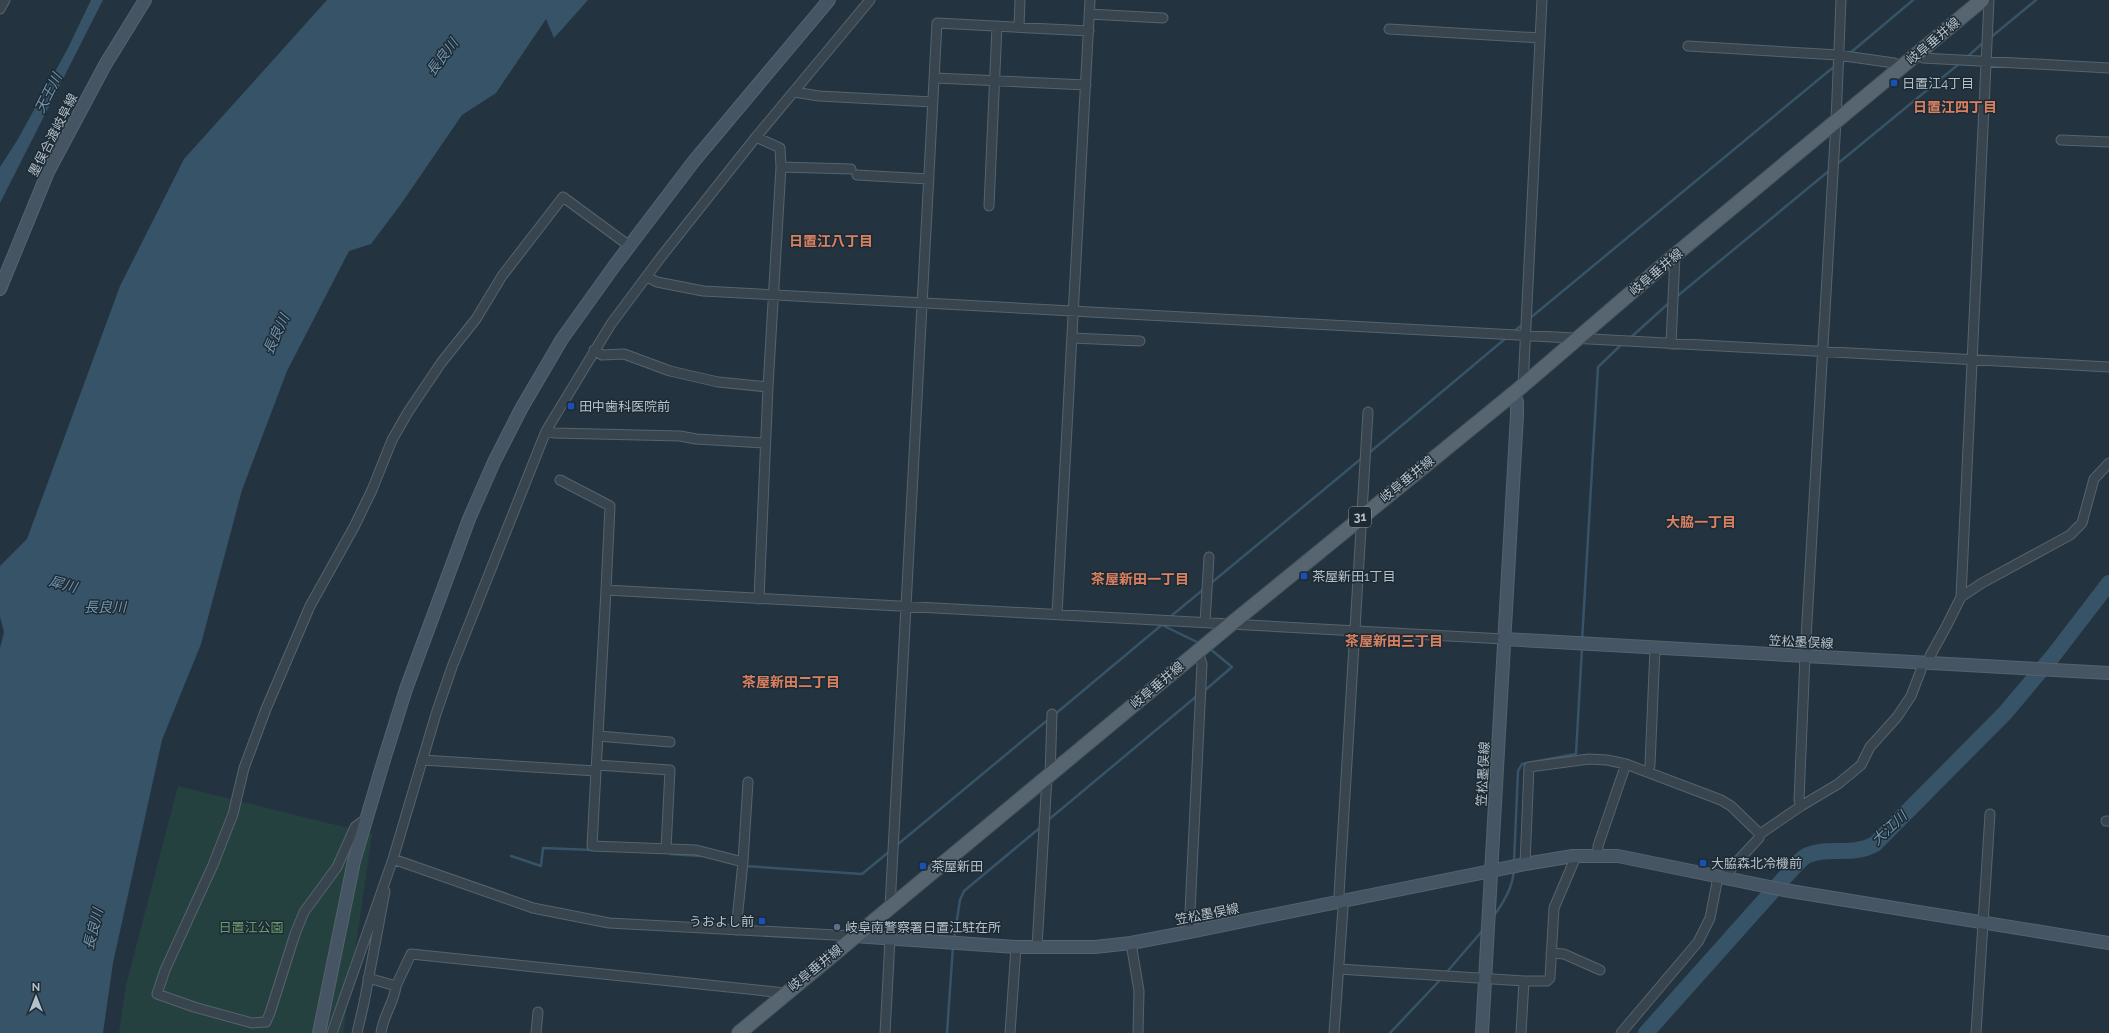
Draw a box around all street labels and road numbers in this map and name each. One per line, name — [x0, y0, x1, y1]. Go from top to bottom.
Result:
street label: 岐阜垂井線 — [1903, 14, 1963, 68]
street label: 墨俣合渡岐阜線 — [26, 91, 80, 179]
street label: 岐阜垂井線 — [1626, 245, 1686, 299]
street label: 岐阜垂井線 — [1377, 453, 1437, 505]
road number: 31 — [1349, 507, 1371, 527]
street label: 笠松墨俣線 — [1768, 633, 1834, 651]
street label: 岐阜垂井線 — [1127, 658, 1187, 712]
street label: 笠松墨俣線 — [1474, 741, 1492, 807]
street label: 笠松墨俣線 — [1174, 900, 1240, 928]
street label: 岐阜垂井線 — [785, 942, 845, 994]

